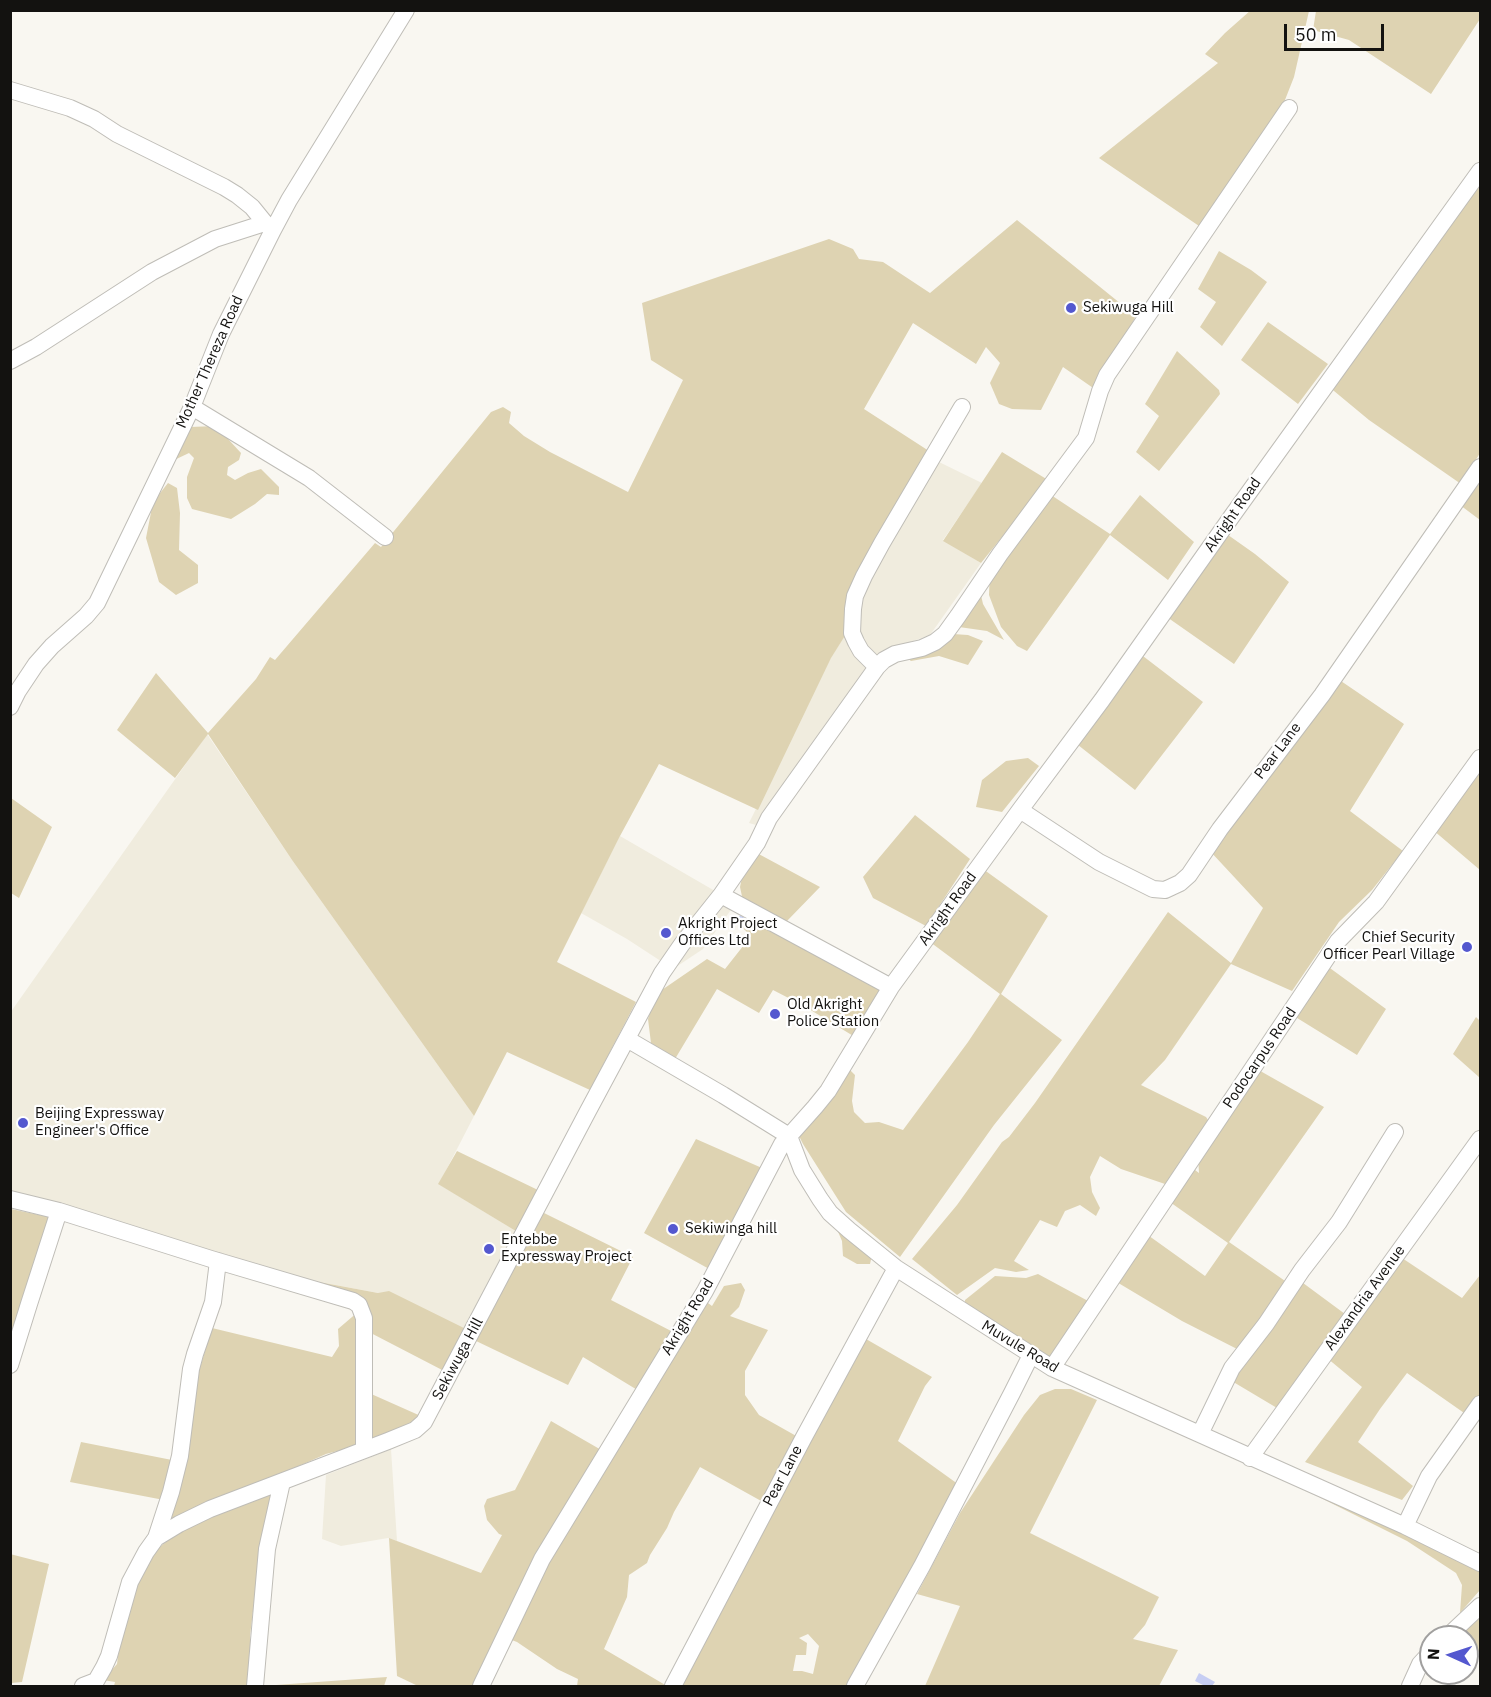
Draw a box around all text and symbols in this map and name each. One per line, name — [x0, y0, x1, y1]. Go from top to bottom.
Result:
scale bar — [1287, 12, 1388, 50]
text: 50 m — [1295, 23, 1337, 46]
street label: Mother Thereza Road — [173, 293, 247, 431]
place label: Sekiwuga Hill — [1083, 299, 1174, 317]
marker: Sekiwuga Hill — [1064, 301, 1078, 315]
street label: Akright Road — [1201, 474, 1265, 556]
street label: Pear Lane — [1251, 719, 1305, 783]
street label: Akright Road — [915, 869, 981, 949]
place label: Akright Project Offices Ltd — [678, 915, 778, 950]
marker: Akright Project Offices Ltd — [659, 926, 673, 940]
place label: Chief Security Officer Pearl Village — [1323, 929, 1455, 964]
marker: Chief Security Officer Pearl Village — [1460, 940, 1474, 954]
place label: Old Akright Police Station — [787, 996, 879, 1031]
street label: Podocarpus Road — [1220, 1004, 1300, 1112]
marker: Old Akright Police Station — [768, 1007, 782, 1021]
place label: Beijing Expressway Engineer's Office — [35, 1105, 164, 1140]
marker: Beijing Expressway Engineer's Office — [16, 1116, 30, 1130]
place label: Sekiwinga hill — [685, 1220, 777, 1238]
marker: Sekiwinga hill — [666, 1222, 680, 1236]
place label: Entebbe Expressway Project — [501, 1231, 632, 1266]
marker: Entebbe Expressway Project — [482, 1242, 496, 1256]
street label: Alexandria Avenue — [1321, 1242, 1409, 1354]
street label: Akright Road — [658, 1275, 718, 1359]
street label: Sekiwuga Hill — [429, 1315, 487, 1403]
street label: Muvule Road — [978, 1317, 1062, 1377]
street label: Pear Lane — [759, 1442, 807, 1510]
north arrow — [1419, 1625, 1479, 1685]
text: N — [1423, 1648, 1443, 1660]

